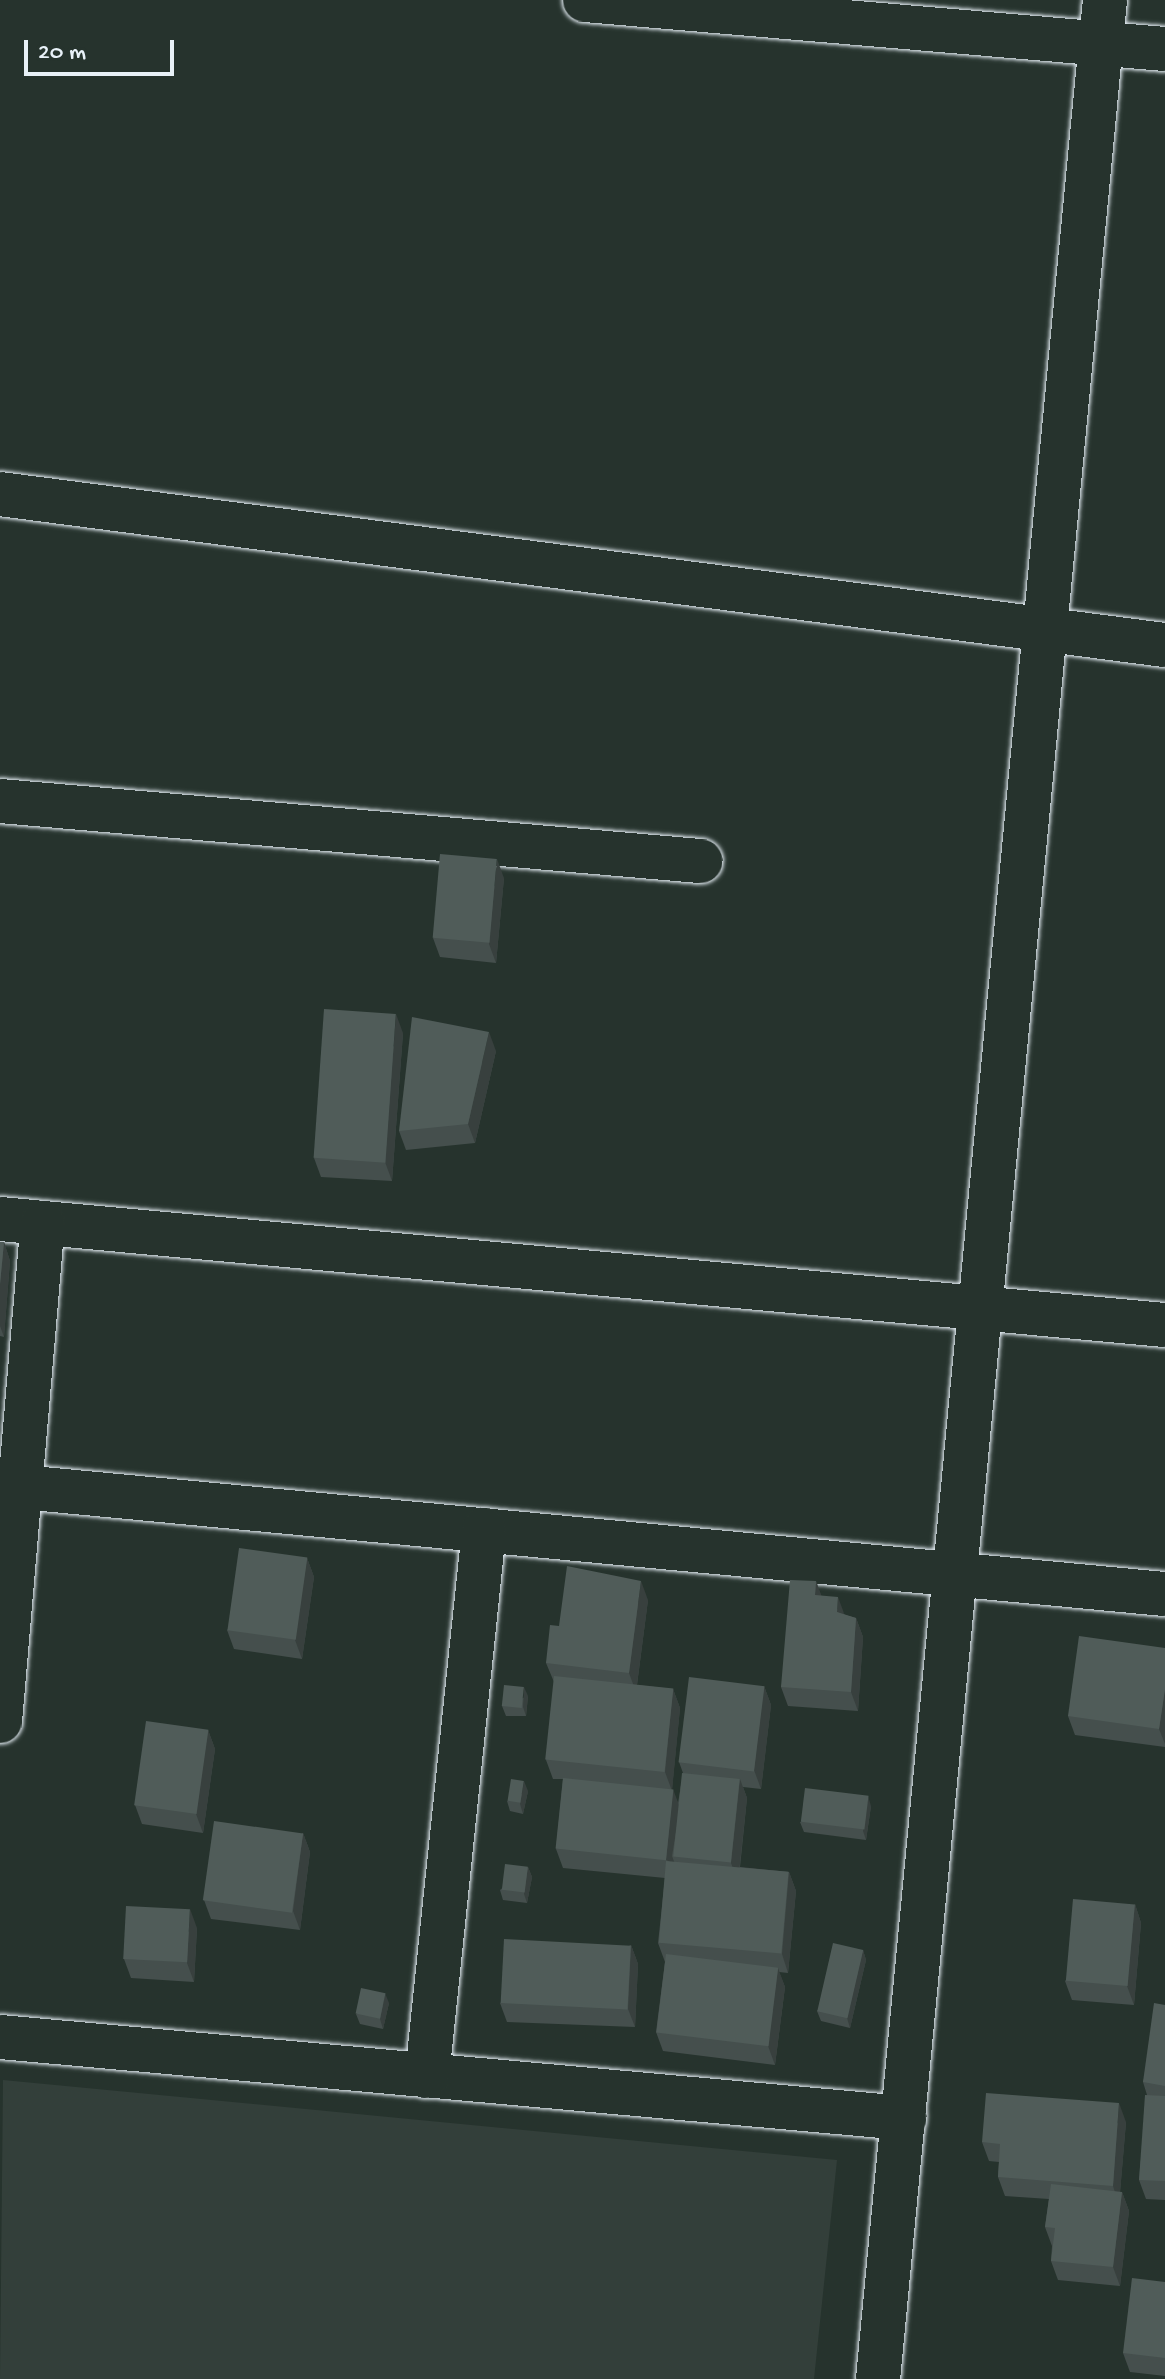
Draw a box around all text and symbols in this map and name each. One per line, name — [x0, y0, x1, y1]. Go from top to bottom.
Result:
scale bar — [28, 24, 178, 74]
text: 20 m — [38, 39, 86, 68]

